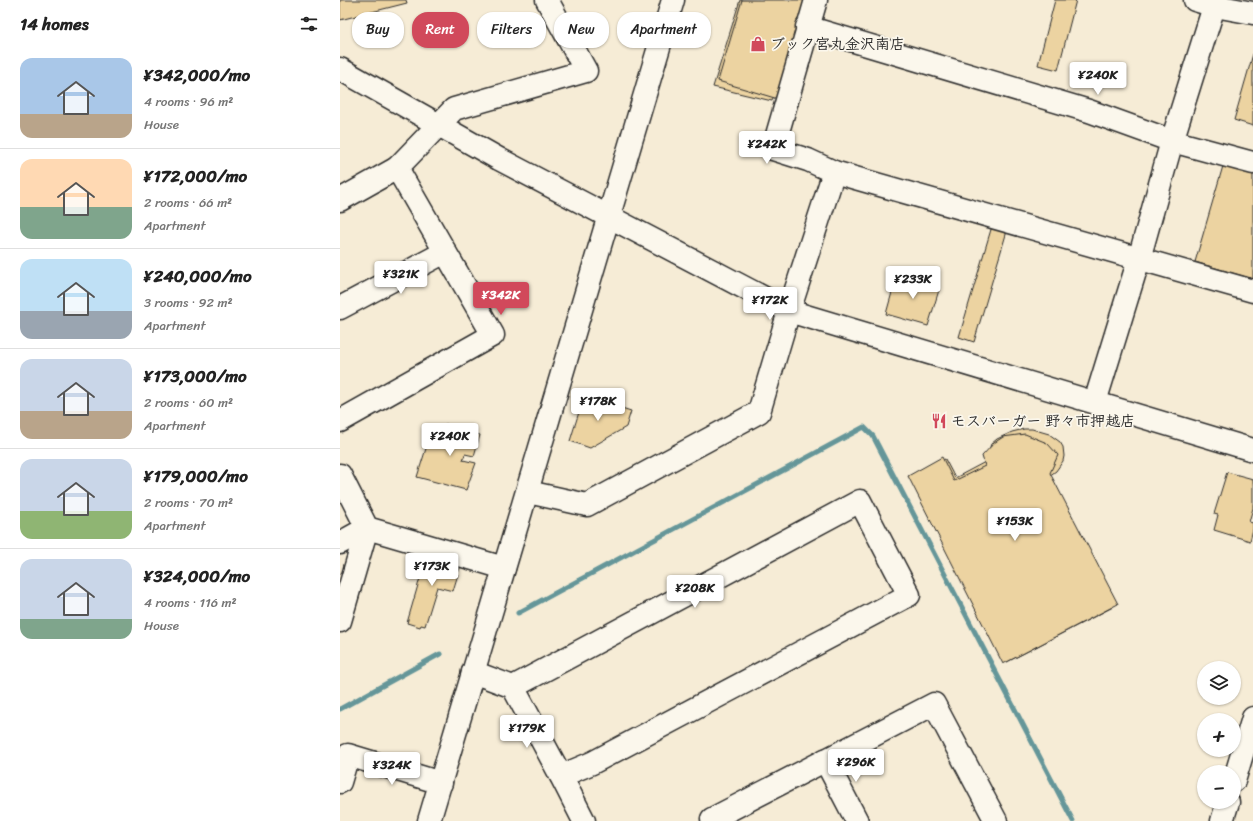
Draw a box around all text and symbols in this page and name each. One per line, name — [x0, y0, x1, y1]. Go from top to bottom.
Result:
text: 14 homes — [20, 9, 89, 39]
chip: Buy — [352, 12, 404, 48]
chip: Rent — [412, 12, 469, 48]
chip: Filters — [477, 12, 546, 48]
chip: New — [554, 12, 609, 48]
chip: Apartment — [617, 12, 711, 48]
icon: filters — [298, 13, 320, 35]
place label: ブック宮丸金沢南店 — [770, 31, 905, 57]
shop icon: ブック宮丸金沢南店 — [749, 35, 767, 53]
text: ¥342,000/mo — [144, 60, 250, 90]
pin: ¥240K — [1070, 62, 1126, 96]
text: ¥240K — [1079, 63, 1117, 86]
icon: home — [52, 74, 100, 122]
text: 4 rooms · 96 m² — [144, 90, 233, 113]
text: House — [144, 113, 179, 136]
pin: ¥242K — [739, 131, 795, 165]
text: ¥242K — [748, 132, 786, 155]
text: ¥172,000/mo — [144, 161, 247, 191]
icon: home — [52, 175, 100, 223]
text: 2 rooms · 66 m² — [144, 191, 232, 214]
text: Apartment — [144, 214, 205, 237]
text: ¥240,000/mo — [144, 261, 252, 291]
pin: ¥321K — [373, 261, 429, 295]
text: ¥321K — [383, 262, 419, 285]
pin: ¥233K — [885, 266, 941, 300]
text: ¥233K — [895, 267, 931, 290]
icon: home — [52, 275, 100, 323]
pin: ¥342K — [473, 282, 529, 316]
text: ¥342K — [482, 283, 520, 306]
pin: ¥172K — [742, 287, 798, 321]
text: ¥172K — [752, 288, 788, 311]
text: 3 rooms · 92 m² — [144, 291, 233, 314]
text: Apartment — [144, 314, 205, 337]
text: ¥173,000/mo — [144, 361, 247, 391]
icon: home — [52, 375, 100, 423]
pin: ¥178K — [570, 388, 626, 422]
text: ¥178K — [580, 389, 616, 412]
text: 2 rooms · 60 m² — [144, 391, 233, 414]
place label: モスバーガー 野々市押越店 — [951, 408, 1135, 434]
restaurant icon: モスバーガー 野々市押越店 — [930, 412, 948, 430]
text: Apartment — [144, 414, 205, 437]
pin: ¥240K — [422, 423, 478, 457]
text: ¥240K — [431, 424, 469, 447]
text: ¥179,000/mo — [144, 461, 248, 491]
icon: home — [52, 475, 100, 523]
text: 2 rooms · 70 m² — [144, 491, 233, 514]
pin: ¥153K — [987, 508, 1043, 542]
text: ¥153K — [997, 509, 1033, 532]
text: Apartment — [144, 514, 205, 537]
pin: ¥173K — [404, 553, 460, 587]
text: ¥173K — [414, 554, 450, 577]
text: ¥324,000/mo — [144, 561, 250, 591]
icon: home — [52, 575, 100, 623]
pin: ¥208K — [667, 575, 723, 609]
text: ¥208K — [676, 576, 714, 599]
text: 4 rooms · 116 m² — [144, 591, 237, 614]
text: House — [144, 614, 179, 637]
map controls — [1197, 661, 1241, 809]
button: layers — [1197, 661, 1241, 705]
button: + — [1197, 713, 1241, 757]
pin: ¥179K — [499, 715, 555, 749]
text: ¥179K — [509, 716, 545, 739]
pin: ¥296K — [828, 749, 884, 783]
text: ¥296K — [837, 750, 875, 773]
pin: ¥324K — [364, 752, 420, 786]
text: ¥324K — [373, 753, 411, 776]
button: − — [1197, 765, 1241, 809]

